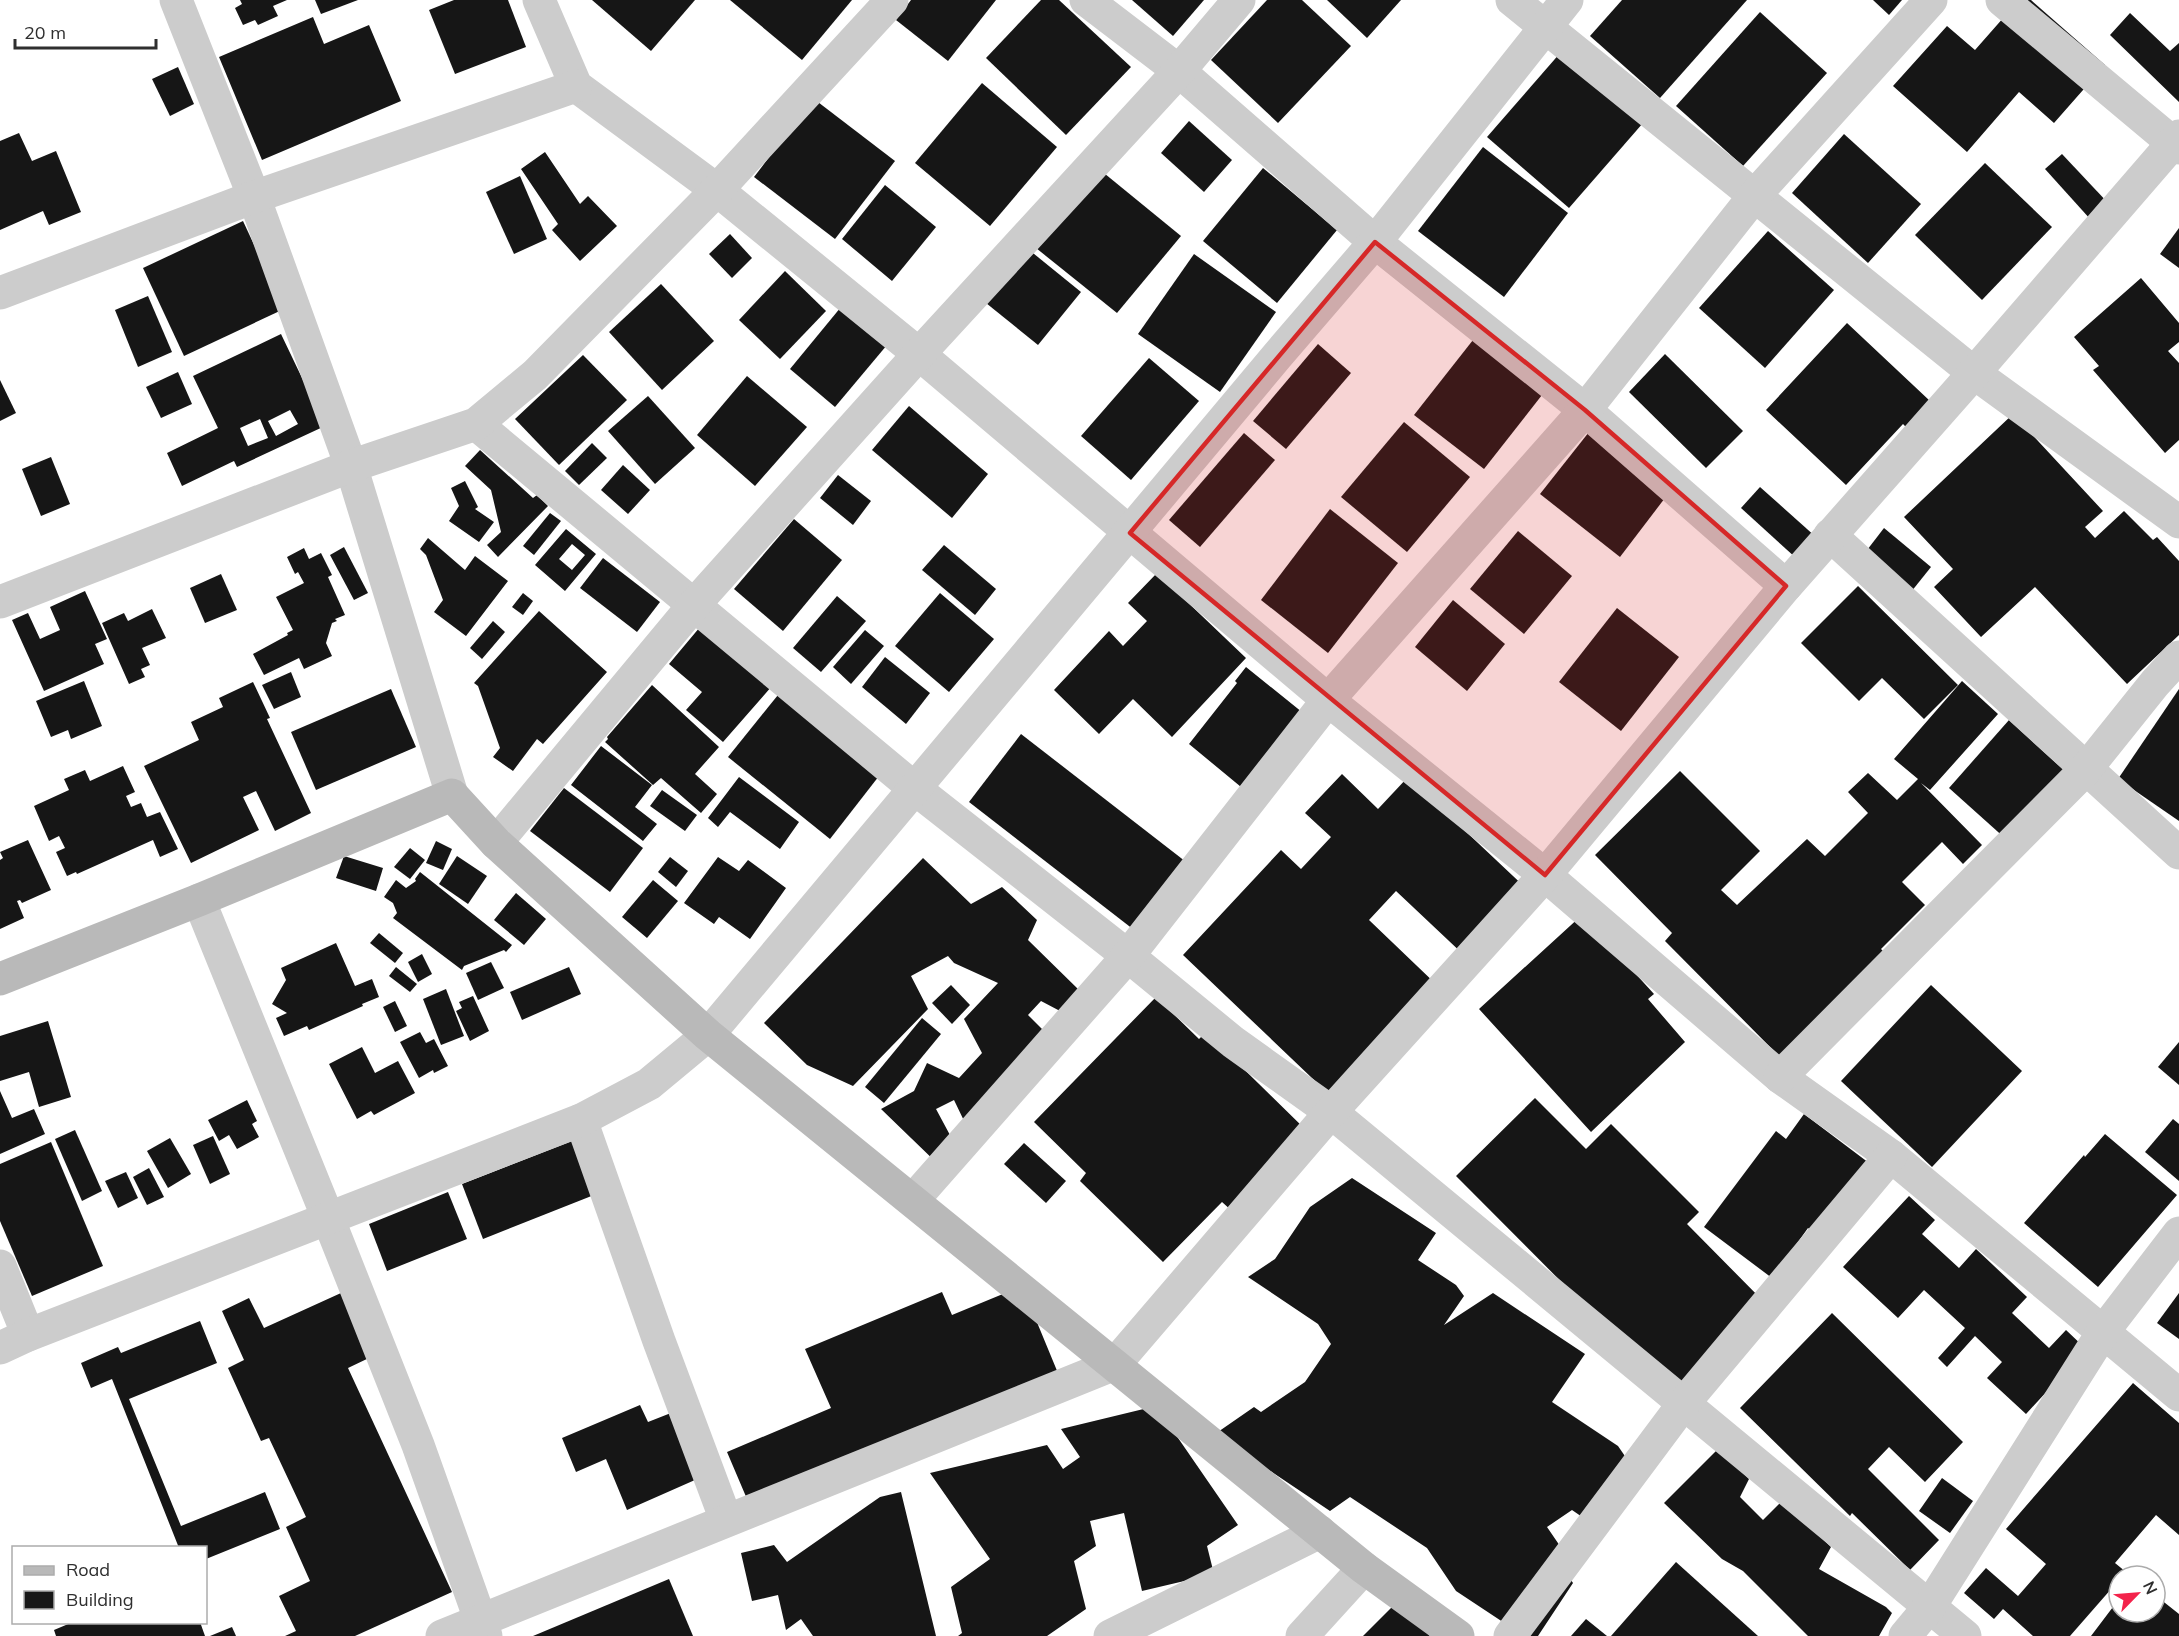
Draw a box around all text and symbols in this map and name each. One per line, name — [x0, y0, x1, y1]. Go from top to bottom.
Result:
scale bar — [15, 12, 156, 50]
text: 20 m — [24, 21, 66, 44]
legend — [12, 1546, 207, 1624]
text: Road — [66, 1558, 110, 1581]
north arrow — [2107, 1564, 2167, 1624]
text: N — [2139, 1578, 2162, 1597]
text: Building — [66, 1588, 134, 1611]

